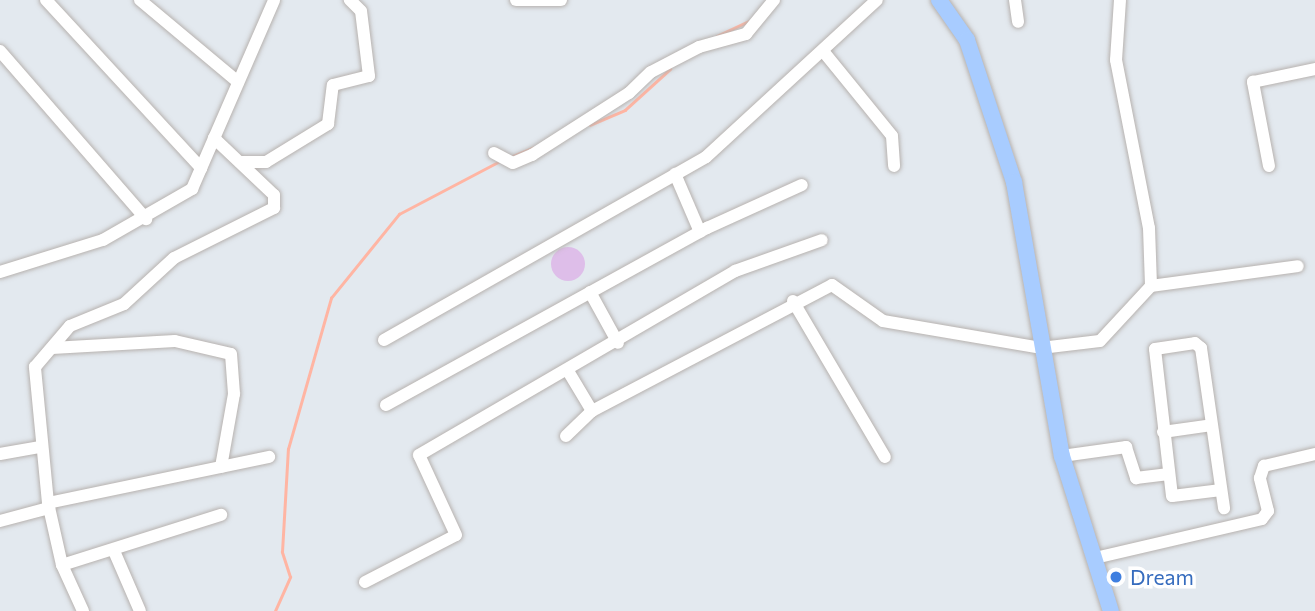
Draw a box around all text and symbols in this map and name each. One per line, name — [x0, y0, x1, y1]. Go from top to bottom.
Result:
place label: Dream — [1130, 564, 1194, 590]
marker: Dream — [1108, 569, 1124, 585]

